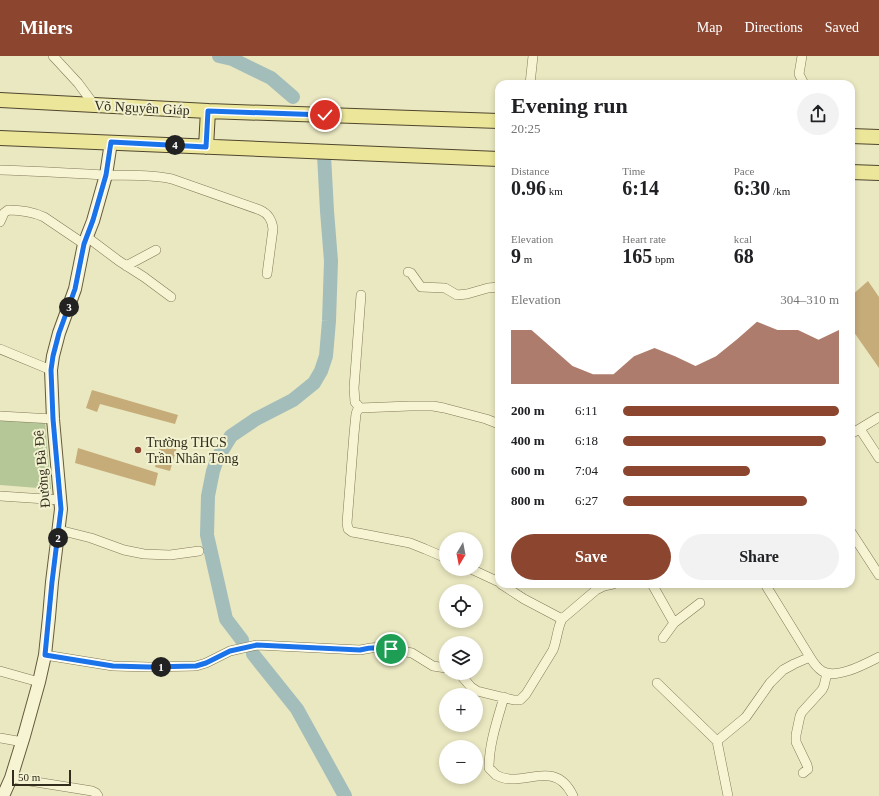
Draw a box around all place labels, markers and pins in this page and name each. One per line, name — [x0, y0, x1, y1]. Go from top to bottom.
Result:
pin — [308, 98, 342, 132]
pin: 4 — [165, 135, 185, 155]
pin: 3 — [59, 297, 79, 317]
place label: Trường THCS Trần Nhân Tông — [146, 435, 239, 466]
marker: Trường THCS Trần Nhân Tông — [133, 445, 143, 455]
pin: 2 — [48, 528, 68, 548]
pin — [374, 632, 408, 666]
pin: 1 — [151, 657, 171, 677]

